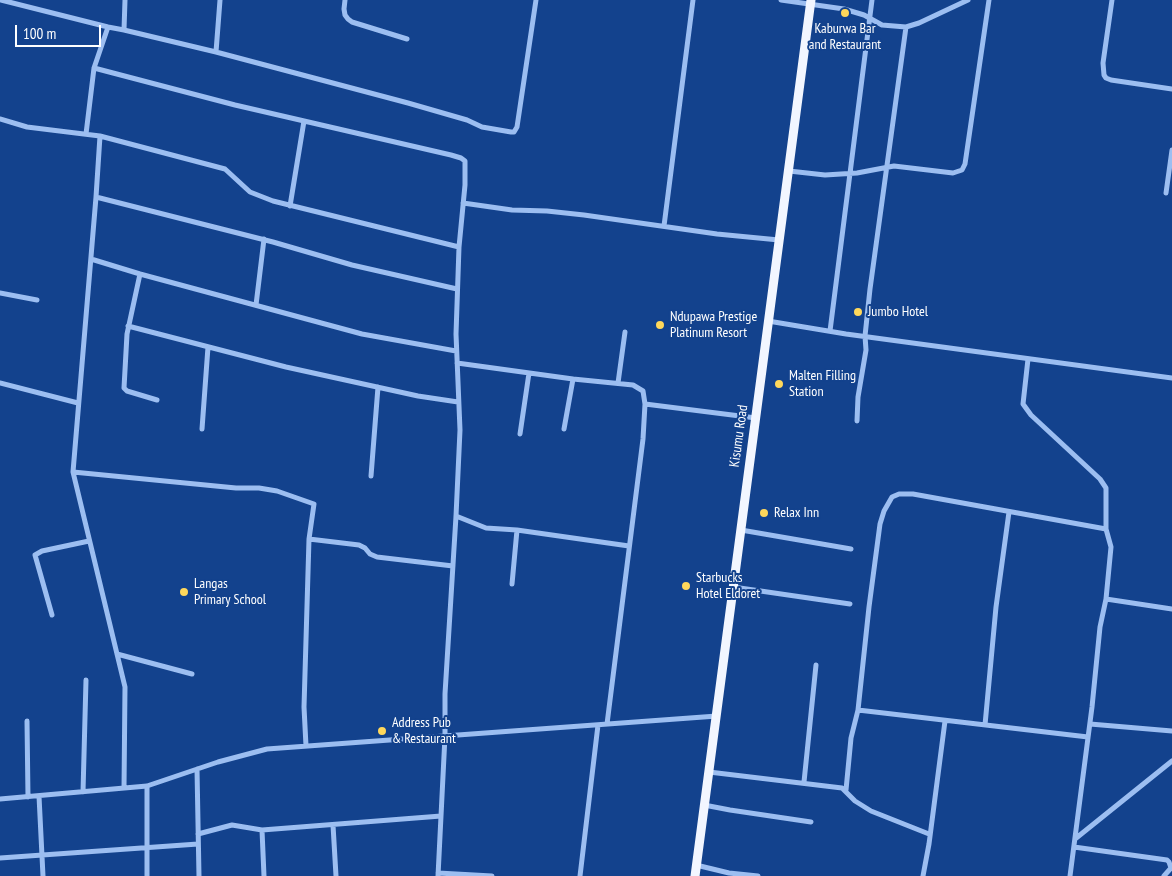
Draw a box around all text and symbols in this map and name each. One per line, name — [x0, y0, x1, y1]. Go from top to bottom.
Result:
marker: Kaburwa Bar and Restaurant — [839, 7, 851, 19]
scale bar — [18, 15, 104, 47]
place label: Kaburwa Bar and Restaurant — [809, 21, 881, 54]
text: 100 m — [23, 24, 56, 43]
place label: Jumbo Hotel — [868, 304, 928, 320]
marker: Jumbo Hotel — [852, 306, 864, 318]
place label: Ndupawa Prestige Platinum Resort — [670, 309, 757, 342]
marker: Ndupawa Prestige Platinum Resort — [654, 319, 666, 331]
place label: Malten Filling Station — [789, 368, 856, 401]
marker: Malten Filling Station — [773, 378, 785, 390]
street label: Kisumu Road — [726, 404, 752, 468]
place label: Relax Inn — [774, 505, 819, 521]
marker: Relax Inn — [758, 507, 770, 519]
place label: Starbucks Hotel Eldoret — [696, 570, 760, 602]
place label: Langas Primary School — [194, 576, 266, 608]
marker: Starbucks Hotel Eldoret — [680, 580, 692, 592]
marker: Langas Primary School — [178, 586, 190, 598]
place label: Address Pub & Restaurant — [392, 715, 456, 748]
marker: Address Pub & Restaurant — [376, 725, 388, 737]

